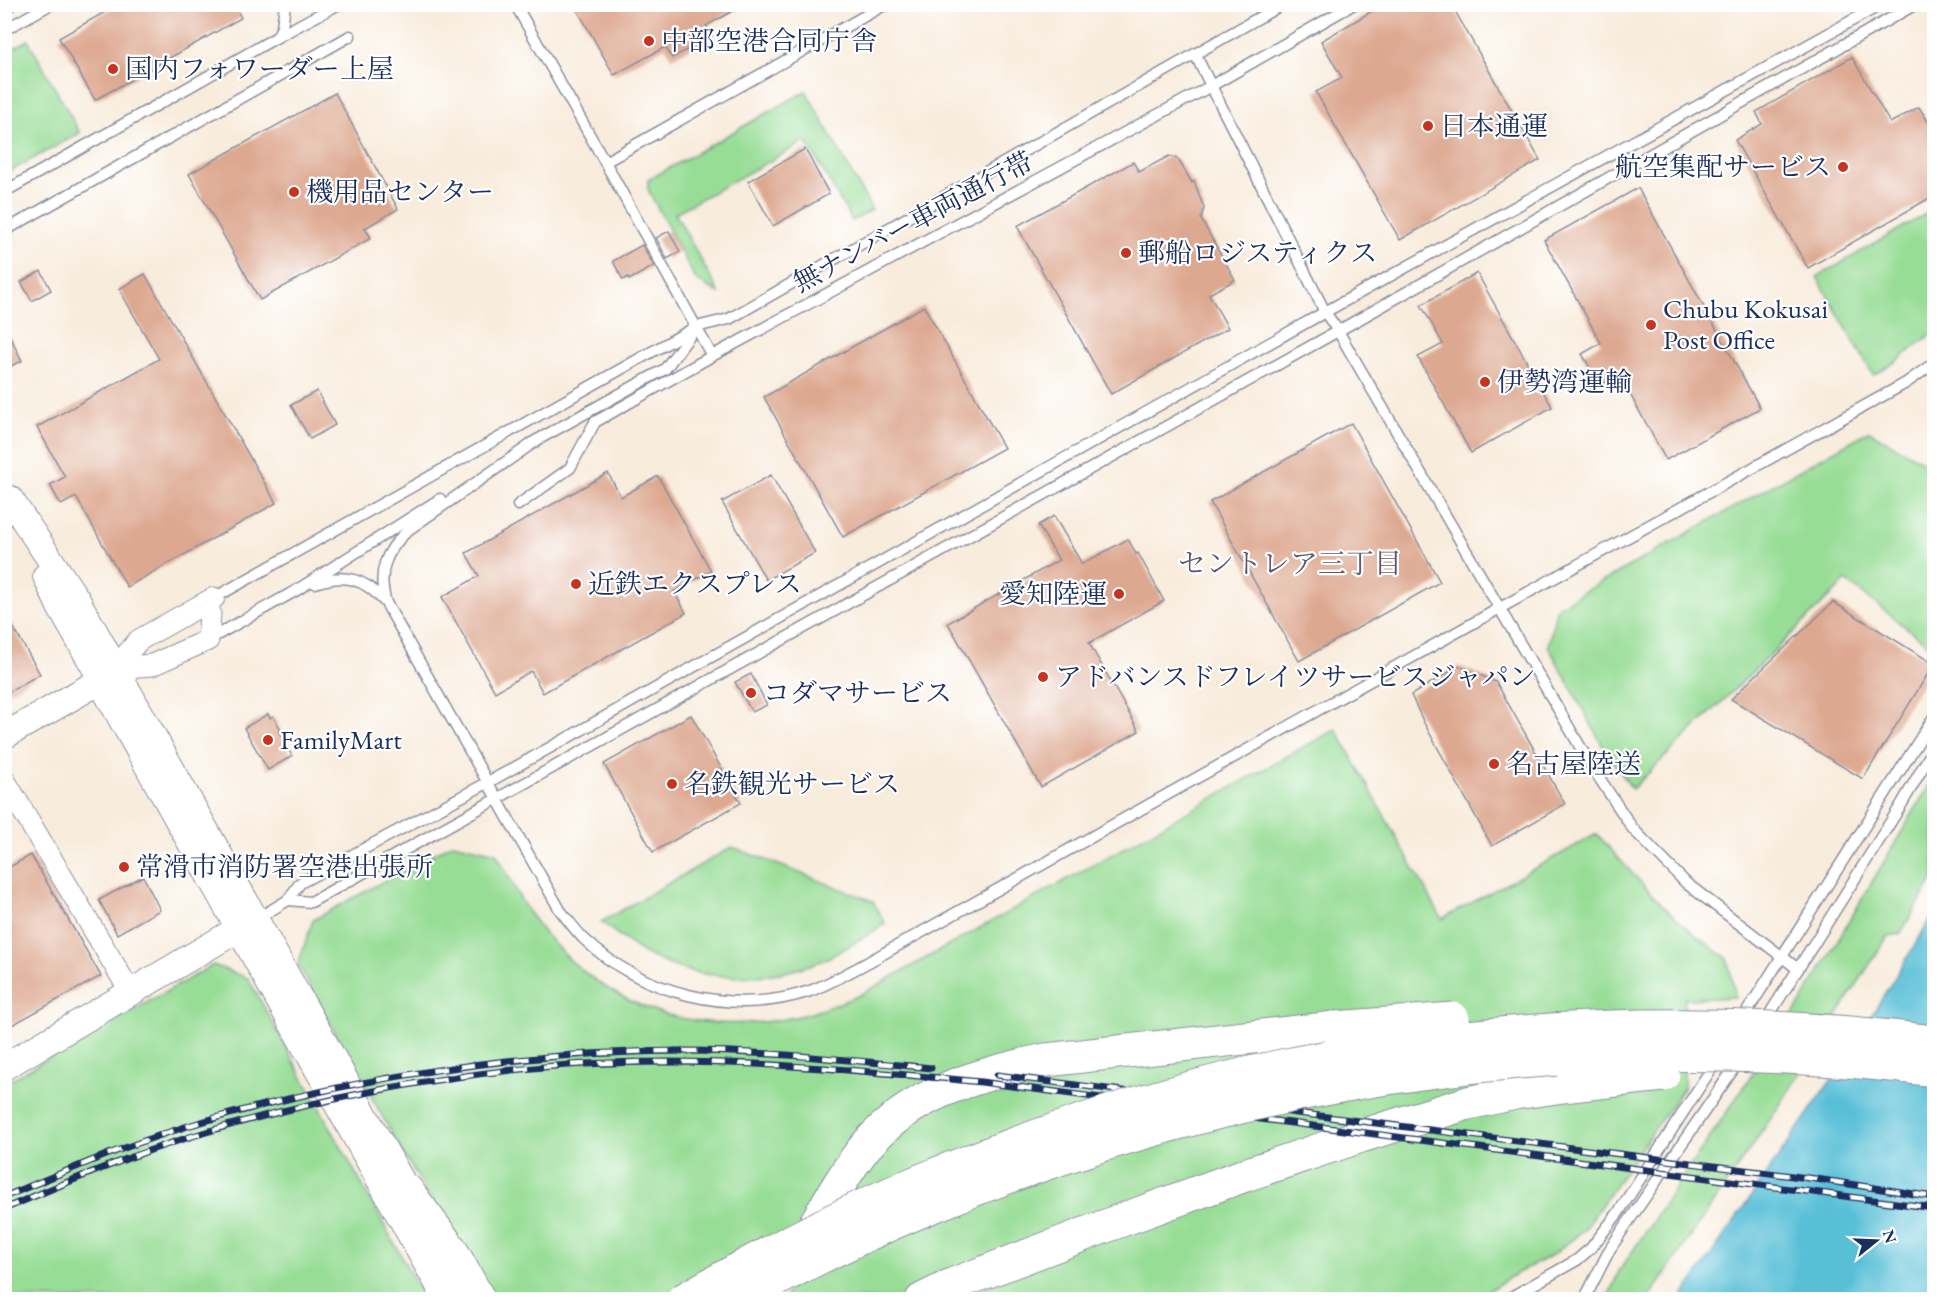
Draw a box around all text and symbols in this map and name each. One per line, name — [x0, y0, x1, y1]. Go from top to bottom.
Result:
place label: 中部空港合同庁舎 — [661, 23, 877, 58]
marker: 中部空港合同庁舎 — [642, 34, 656, 48]
place label: 国内フォワーダー上屋 — [125, 51, 394, 86]
marker: 国内フォワーダー上屋 — [106, 62, 120, 76]
place label: 日本通運 — [1440, 108, 1548, 143]
marker: 日本通運 — [1421, 119, 1435, 133]
street label: 無ナンバー車両通行帯 — [787, 143, 1039, 300]
place label: 航空集配サービス — [1615, 149, 1831, 184]
marker: 航空集配サービス — [1836, 160, 1850, 174]
place label: 機用品センター — [306, 174, 494, 209]
marker: 機用品センター — [287, 185, 301, 199]
place label: 郵船ロジスティクス — [1138, 235, 1377, 270]
marker: 郵船ロジスティクス — [1119, 246, 1133, 260]
place label: Chubu Kokusai Post Office — [1663, 291, 1829, 357]
marker: Chubu Kokusai Post Office — [1644, 318, 1658, 332]
place label: 伊勢湾運輸 — [1497, 364, 1632, 399]
marker: 伊勢湾運輸 — [1478, 375, 1492, 389]
district label: セントレア三丁目 — [1178, 545, 1402, 581]
place label: 近鉄エクスプレス — [588, 566, 802, 601]
place label: 愛知陸運 — [999, 576, 1107, 611]
marker: 近鉄エクスプレス — [569, 577, 583, 591]
marker: 愛知陸運 — [1112, 587, 1126, 601]
place label: アドバンスドフレイツサービスジャパン — [1055, 659, 1536, 694]
marker: アドバンスドフレイツサービスジャパン — [1036, 670, 1050, 684]
place label: コダマサービス — [763, 675, 952, 710]
marker: コダマサービス — [744, 686, 758, 700]
place label: FamilyMart — [280, 722, 402, 757]
marker: FamilyMart — [261, 733, 275, 747]
place label: 名古屋陸送 — [1506, 746, 1641, 781]
marker: 名古屋陸送 — [1487, 757, 1501, 771]
place label: 名鉄観光サービス — [684, 766, 900, 801]
marker: 名鉄観光サービス — [665, 777, 679, 791]
place label: 常滑市消防署空港出張所 — [136, 849, 433, 884]
marker: 常滑市消防署空港出張所 — [117, 860, 131, 874]
north arrow — [1846, 1211, 1906, 1271]
text: N — [1878, 1227, 1902, 1246]

